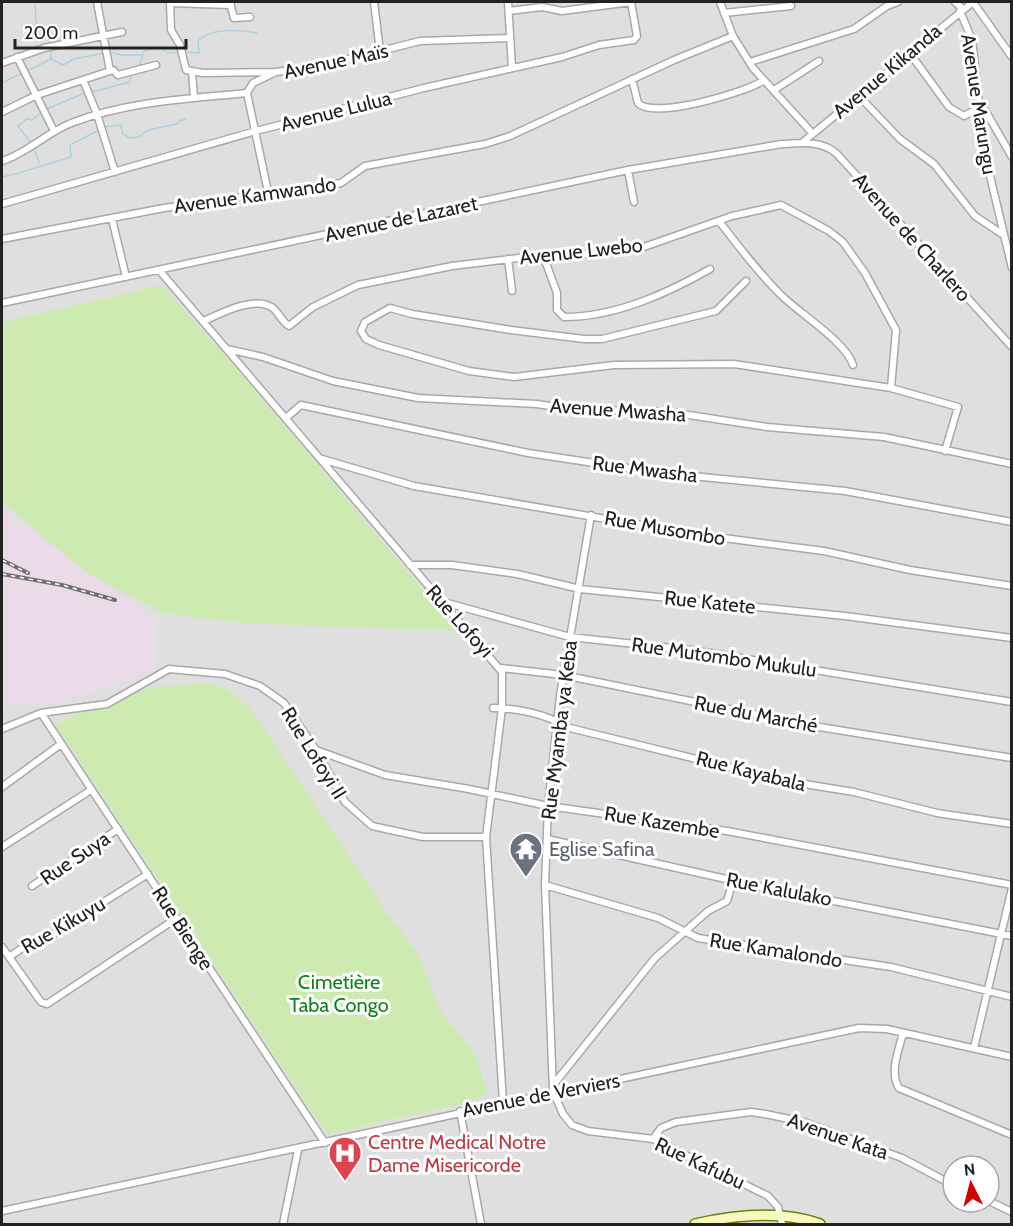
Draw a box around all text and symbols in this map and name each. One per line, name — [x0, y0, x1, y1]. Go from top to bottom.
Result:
scale bar — [15, 12, 186, 50]
street label: Avenue Kikanda — [828, 18, 946, 123]
text: 200 m — [24, 22, 78, 44]
street label: Avenue Marungu — [956, 32, 1002, 176]
street label: Avenue Maïs — [282, 38, 390, 84]
street label: Avenue Lulua — [278, 86, 394, 136]
street label: Avenue de Charlero — [848, 168, 976, 306]
street label: Avenue Kamwando — [172, 172, 338, 218]
street label: Avenue de Lazaret — [322, 191, 480, 247]
street label: Avenue Lwebo — [518, 233, 644, 269]
street label: Avenue Mwasha — [549, 393, 687, 427]
street label: Rue Mwasha — [591, 451, 699, 487]
street label: Rue Musombo — [603, 506, 727, 550]
street label: Rue Lofoyi — [421, 580, 499, 662]
street label: Rue Katete — [663, 585, 757, 619]
street label: Rue Mutombo Mukulu — [630, 632, 818, 682]
street label: Rue Myamba ya Keba — [536, 638, 582, 821]
street label: Rue du Marché — [692, 690, 820, 738]
street label: Rue Lofoyi II — [276, 703, 352, 803]
street label: Rue Kayabala — [694, 746, 809, 796]
street label: Rue Kazembe — [603, 801, 721, 843]
street label: Rue Suya — [36, 826, 115, 890]
temple icon: Eglise Safina — [508, 831, 544, 878]
place label: Eglise Safina — [549, 837, 655, 861]
street label: Rue Kalulako — [724, 867, 834, 911]
street label: Rue Bienge — [147, 882, 219, 974]
street label: Rue Kikuyu — [17, 891, 109, 959]
street label: Rue Kamalondo — [708, 928, 844, 972]
park label: Cimetière Taba Congo — [289, 970, 389, 1017]
street label: Avenue de Verviers — [460, 1068, 622, 1122]
street label: Avenue Kata — [784, 1108, 892, 1165]
place label: Centre Medical Notre Dame Misericorde — [368, 1130, 546, 1177]
street label: Rue Kafubu — [651, 1132, 749, 1194]
hospital icon: Centre Medical Notre Dame Misericorde — [327, 1135, 363, 1182]
north arrow — [941, 1154, 1001, 1214]
text: N — [963, 1160, 976, 1180]

